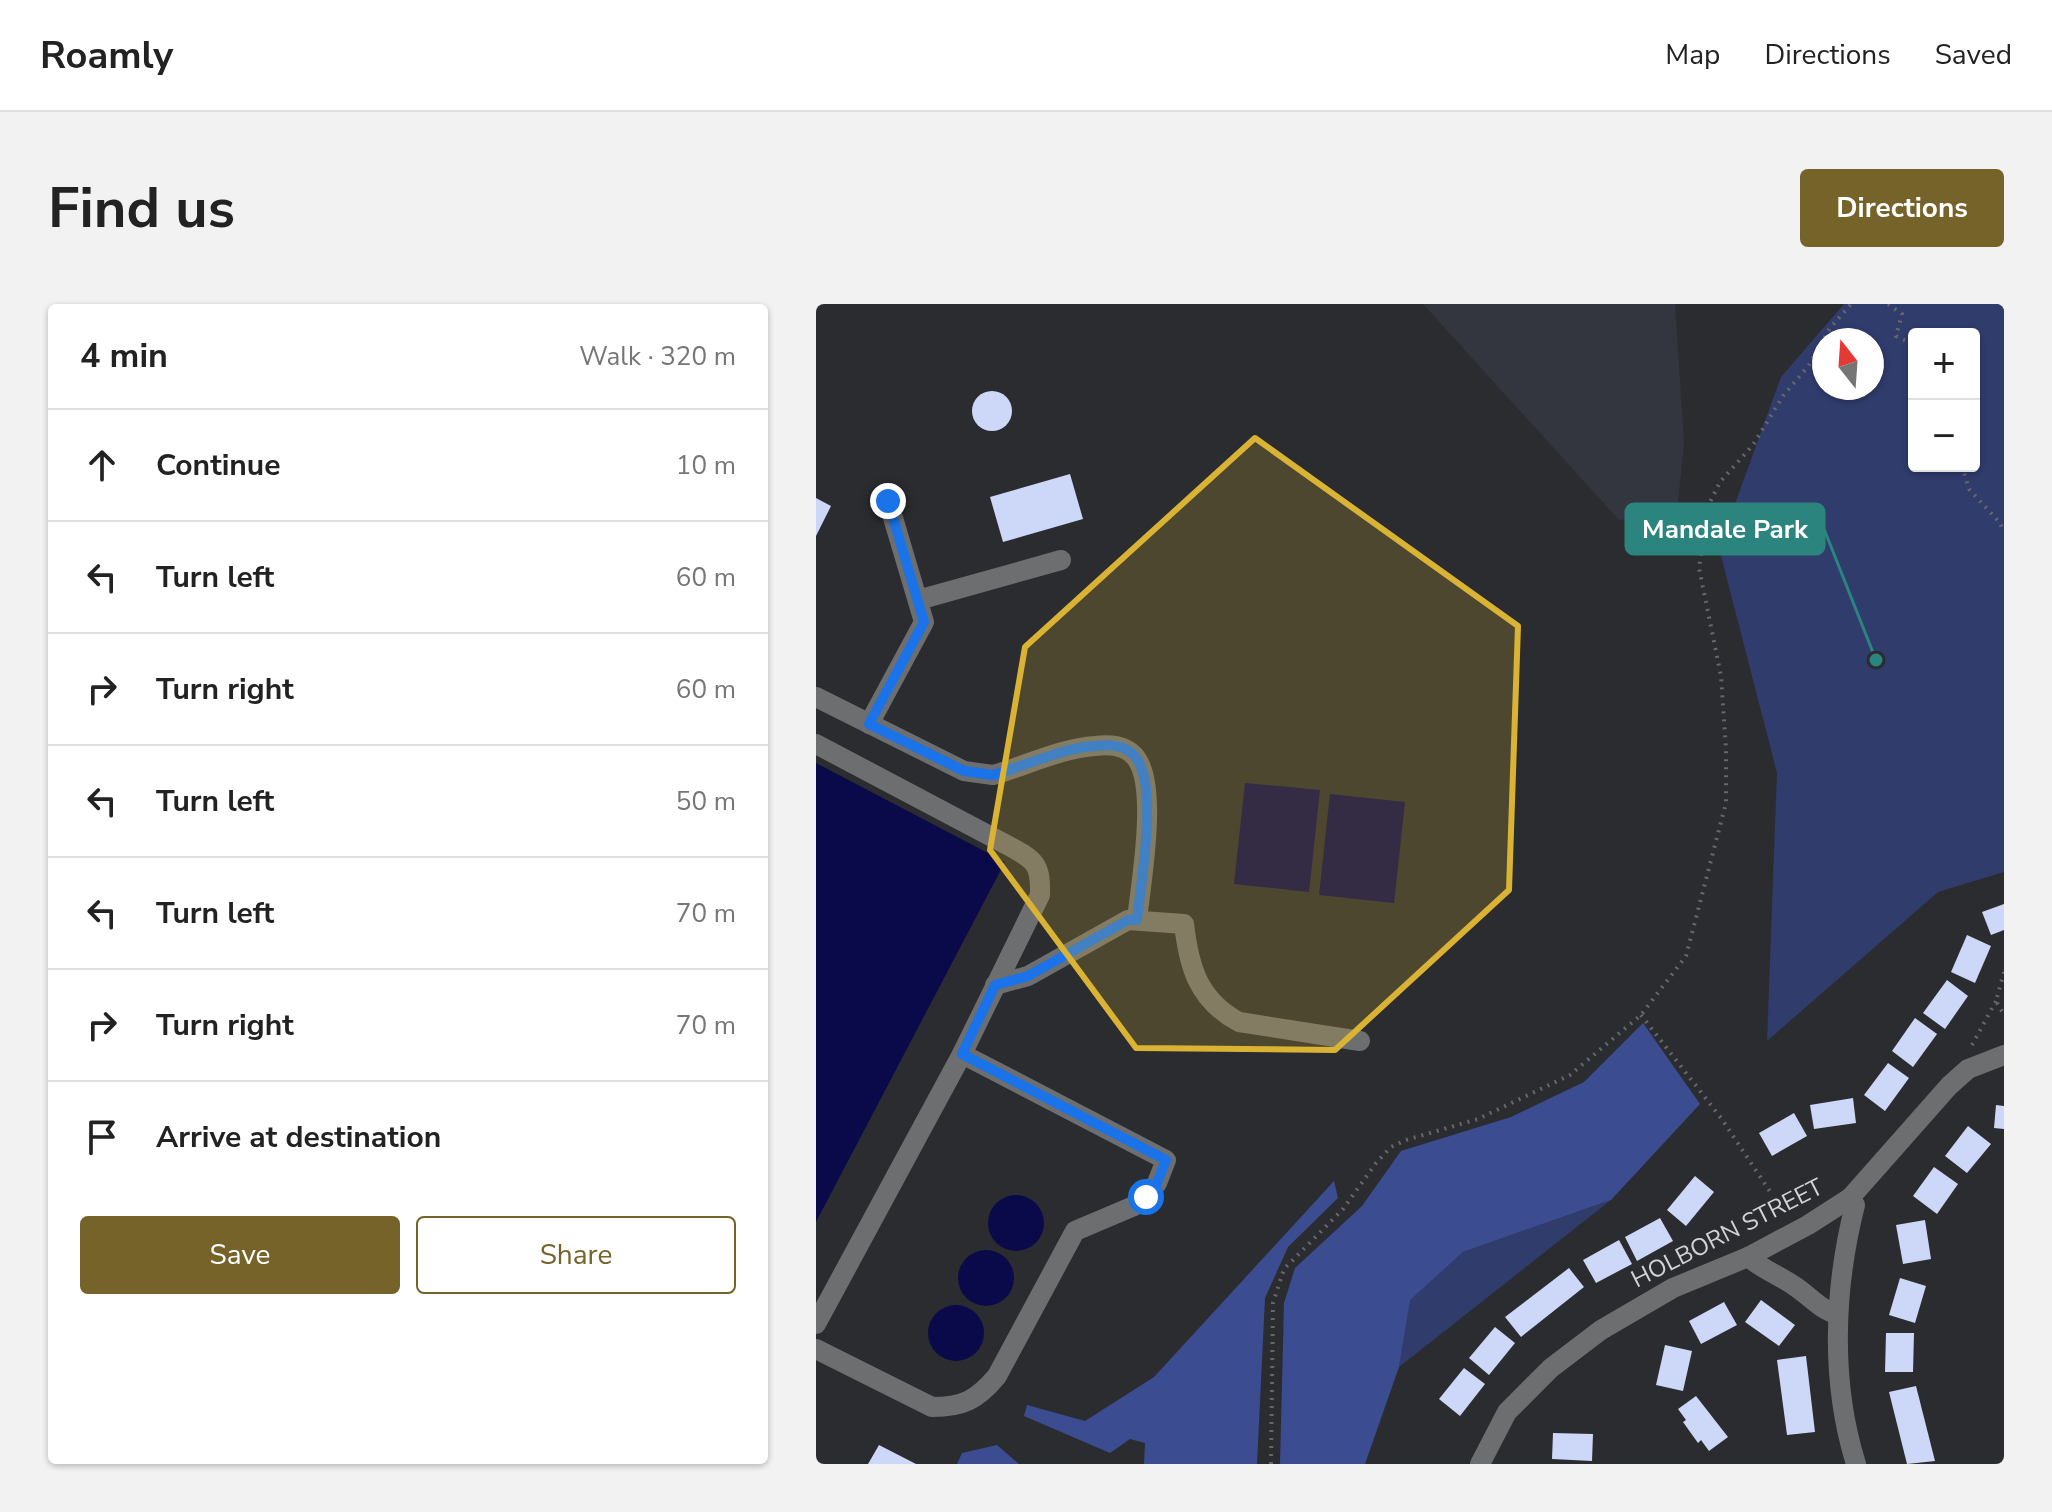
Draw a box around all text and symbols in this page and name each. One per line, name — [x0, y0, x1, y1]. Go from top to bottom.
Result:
text: Roamly — [40, 30, 173, 81]
text: Map — [1665, 36, 1720, 74]
text: Directions — [1764, 36, 1891, 74]
text: Saved — [1935, 36, 2012, 74]
button: Directions — [1800, 169, 2004, 247]
text: Find us — [48, 170, 235, 247]
north arrow — [1812, 328, 1884, 400]
map controls — [1908, 328, 1980, 472]
button: + — [1908, 328, 1980, 400]
text: 4 min — [80, 333, 168, 379]
text: Walk · 320 m — [579, 339, 736, 374]
button: − — [1908, 400, 1980, 472]
icon: ahead — [80, 443, 124, 487]
text: Continue — [156, 445, 281, 486]
text: 10 m — [676, 448, 736, 483]
route end — [870, 483, 906, 519]
callout: Mandale Park — [1626, 504, 1824, 554]
text: Mandale Park — [1642, 512, 1809, 547]
icon: left — [80, 555, 124, 599]
text: Turn left — [156, 557, 274, 598]
text: 60 m — [676, 560, 736, 595]
icon: right — [80, 667, 124, 711]
text: Turn right — [156, 669, 294, 710]
text: 60 m — [676, 672, 736, 707]
icon: left — [80, 779, 124, 823]
text: Turn left — [156, 781, 274, 822]
text: 50 m — [676, 784, 736, 819]
icon: left — [80, 891, 124, 935]
text: Turn left — [156, 893, 274, 934]
text: 70 m — [676, 896, 736, 931]
icon: right — [80, 1003, 124, 1047]
text: Turn right — [156, 1005, 294, 1046]
text: 70 m — [676, 1008, 736, 1043]
icon: arrive — [80, 1115, 124, 1159]
text: Arrive at destination — [156, 1117, 441, 1158]
street label: HOLBORN STREET — [1626, 1171, 1829, 1295]
route start — [1128, 1179, 1164, 1215]
button: Save — [80, 1216, 400, 1294]
button: Share — [416, 1216, 736, 1294]

